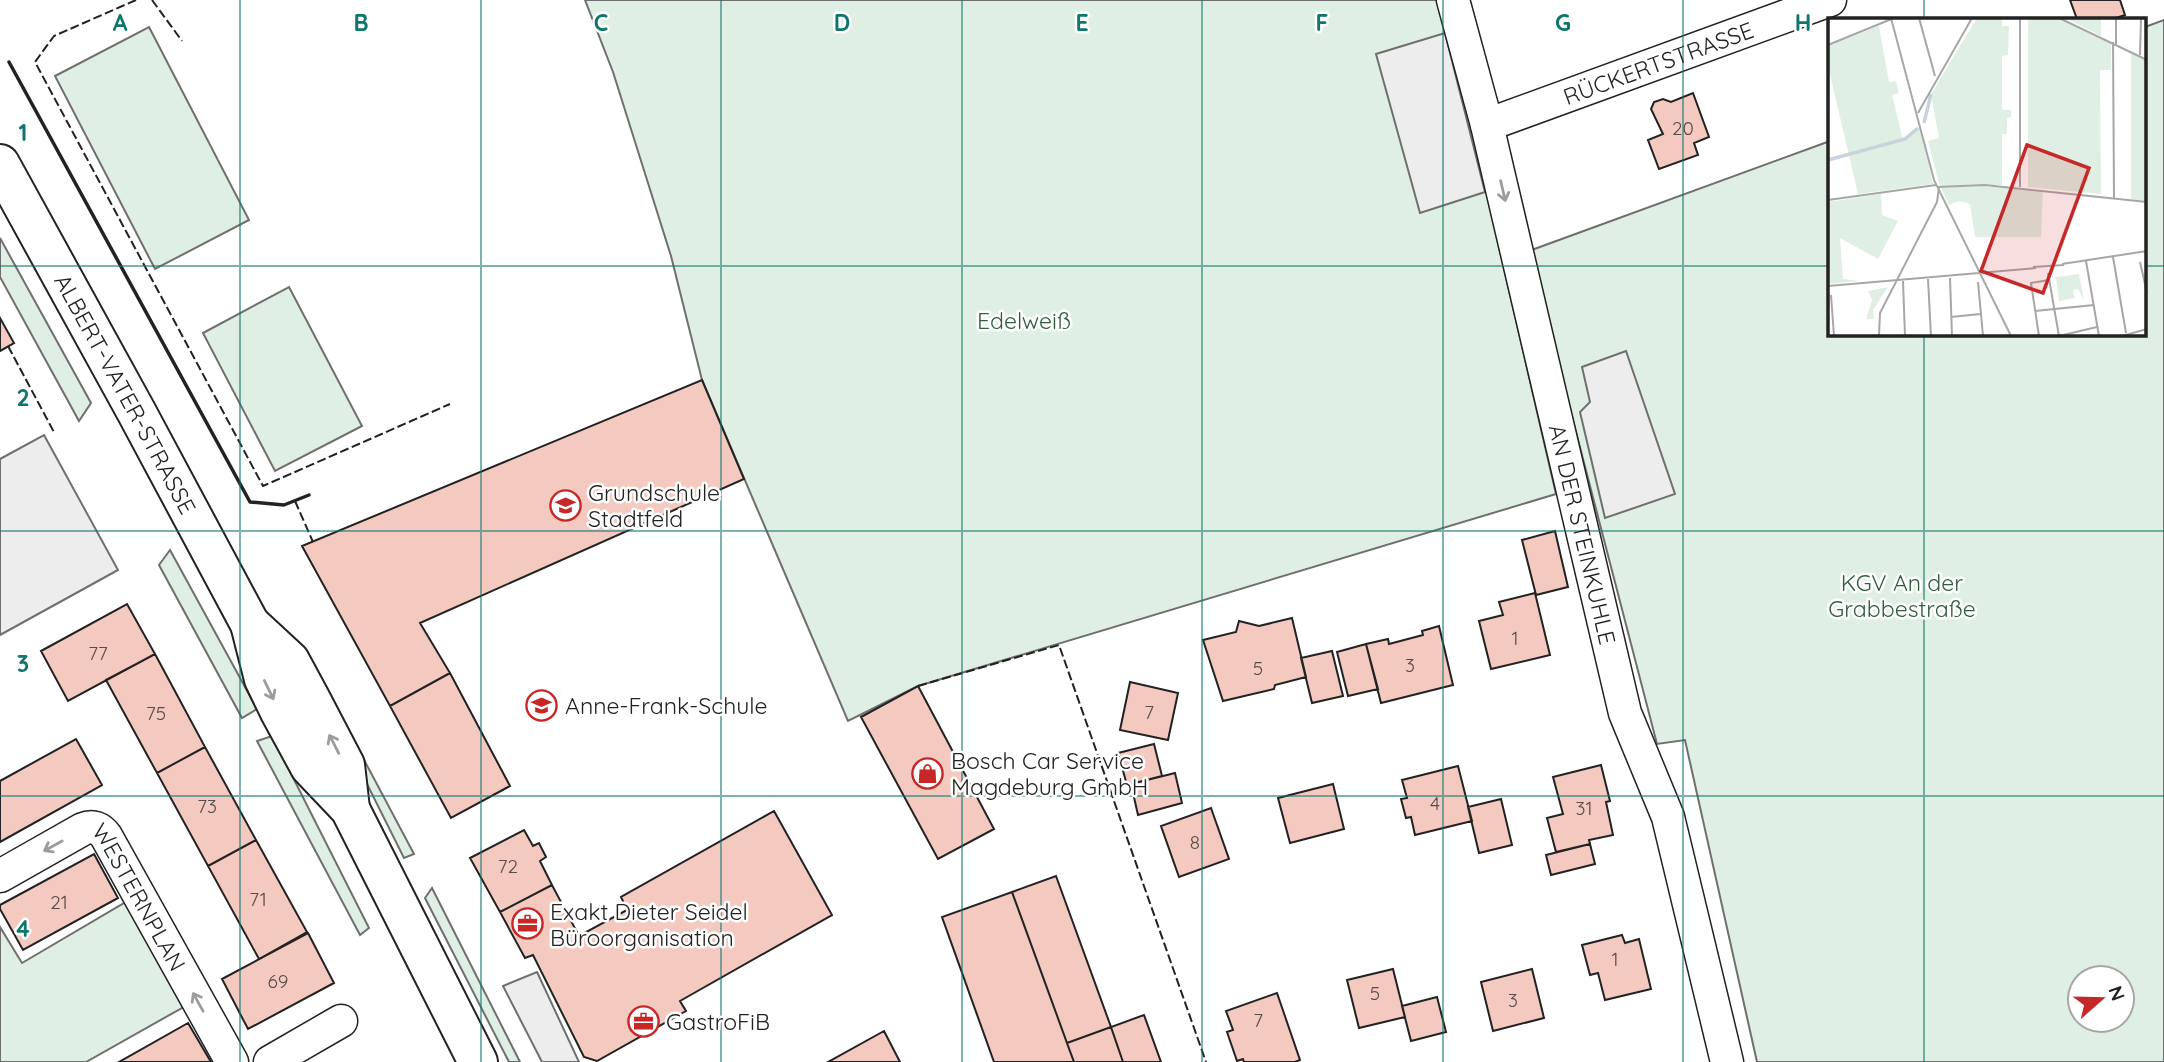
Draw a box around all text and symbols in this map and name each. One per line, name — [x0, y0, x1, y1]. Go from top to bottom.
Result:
text: A — [113, 8, 128, 37]
text: B — [353, 8, 369, 37]
text: C — [594, 8, 608, 37]
text: D — [834, 8, 850, 37]
text: E — [1075, 8, 1089, 37]
text: F — [1316, 8, 1328, 37]
text: G — [1555, 8, 1571, 37]
text: H — [1795, 8, 1811, 37]
street label: RÜCKERTSTRASSE — [1559, 15, 1757, 111]
inset map — [1828, 18, 2146, 336]
house number: 20 — [1672, 116, 1694, 140]
text: 1 — [19, 118, 27, 147]
one-way arrow — [1496, 179, 1510, 202]
street label: ALBERT-VATER-STRASSE — [49, 269, 203, 519]
park label: Edelweiß — [977, 306, 1071, 335]
text: 2 — [16, 383, 30, 412]
street label: AN DER STEINKUHLE — [1543, 421, 1623, 647]
place label: Grundschule Stadtfeld — [588, 478, 720, 533]
school or university icon: Grundschule Stadtfeld — [548, 488, 582, 522]
park label: KGV An der Grabbestraße — [1828, 568, 1976, 623]
house number: 1 — [1511, 626, 1519, 650]
house number: 77 — [88, 641, 108, 665]
text: 3 — [17, 649, 29, 678]
house number: 3 — [1405, 653, 1415, 677]
house number: 5 — [1253, 656, 1263, 680]
one-way arrow — [263, 678, 276, 700]
school or university icon: Anne-Frank-Schule — [525, 688, 559, 722]
place label: Anne-Frank-Schule — [565, 691, 767, 720]
house number: 7 — [1144, 700, 1154, 724]
house number: 75 — [146, 701, 166, 725]
one-way arrow — [326, 734, 340, 755]
place label: Bosch Car Service Magdeburg GmbH — [951, 746, 1148, 801]
shop icon: Bosch Car Service Magdeburg GmbH — [911, 756, 945, 790]
house number: 4 — [1430, 791, 1440, 815]
house number: 73 — [197, 794, 217, 818]
house number: 31 — [1576, 796, 1593, 820]
street label: WESTERNPLAN — [86, 817, 193, 976]
house number: 8 — [1190, 830, 1200, 854]
one-way arrow — [43, 839, 63, 853]
house number: 72 — [498, 854, 518, 878]
house number: 71 — [249, 887, 267, 911]
house number: 21 — [50, 890, 68, 914]
place label: Exakt Dieter Seidel Büroorganisation — [550, 897, 748, 952]
office icon: Exakt Dieter Seidel Büroorganisation — [510, 907, 544, 941]
text: 4 — [16, 914, 30, 943]
house number: 1 — [1611, 947, 1619, 971]
north arrow — [2066, 964, 2136, 1034]
house number: 69 — [268, 969, 288, 993]
house number: 5 — [1370, 981, 1380, 1005]
text: N — [2103, 983, 2131, 1004]
house number: 3 — [1508, 988, 1518, 1012]
one-way arrow — [191, 993, 205, 1013]
office icon: GastroFiB — [626, 1004, 660, 1038]
place label: GastroFiB — [666, 1007, 770, 1036]
house number: 7 — [1253, 1008, 1263, 1032]

